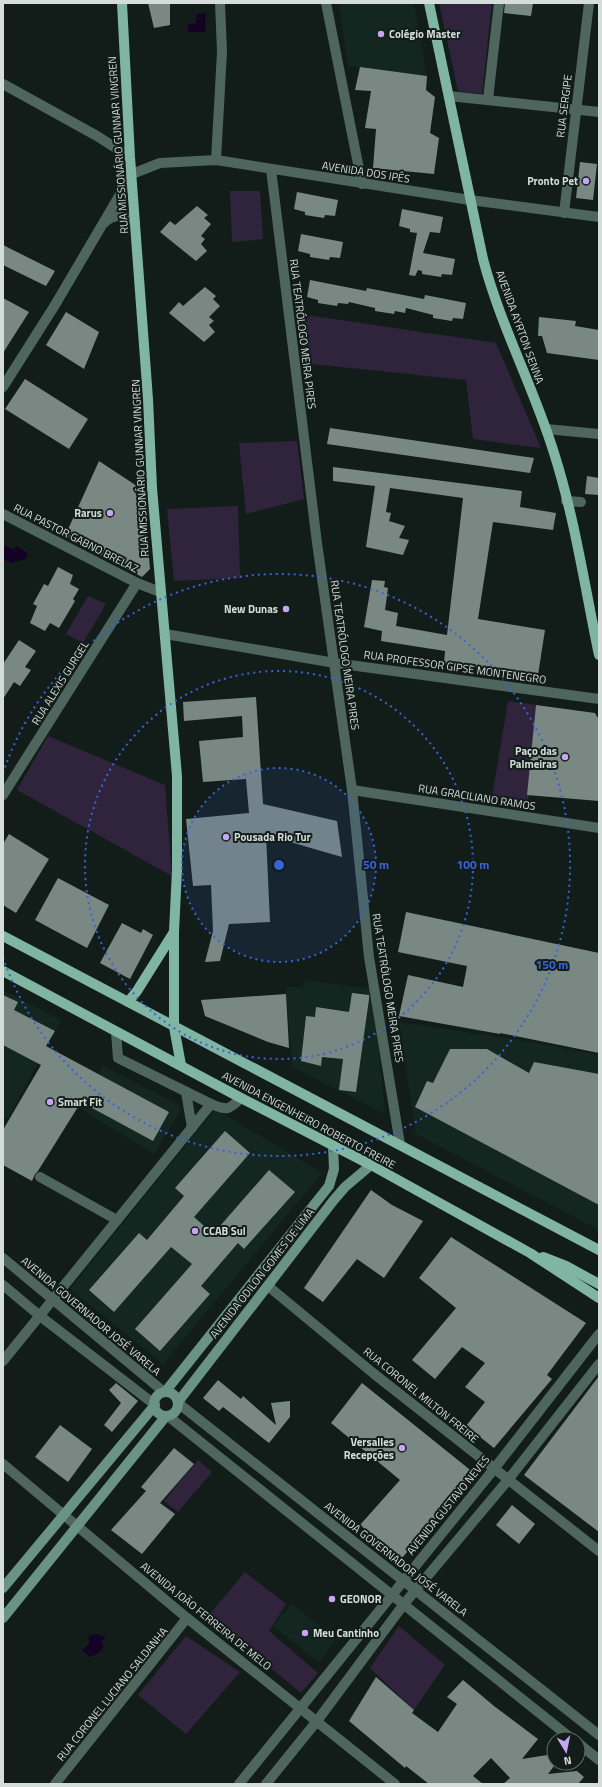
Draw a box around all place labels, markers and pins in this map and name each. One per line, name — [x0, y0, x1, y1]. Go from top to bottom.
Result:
place label: Colégio Master — [389, 26, 460, 42]
marker: Colégio Master — [376, 29, 386, 39]
place label: Pronto Pet — [527, 173, 578, 189]
marker: Pronto Pet — [581, 176, 591, 186]
place label: Rarus — [74, 505, 102, 521]
marker: Rarus — [105, 508, 115, 518]
place label: New Dunas — [224, 601, 278, 617]
marker: New Dunas — [281, 604, 291, 614]
place label: Paço das Palmeiras — [509, 743, 557, 772]
marker: Paço das Palmeiras — [560, 752, 570, 762]
place label: Pousada Rio Tur — [234, 829, 311, 845]
marker: Pousada Rio Tur — [221, 832, 231, 842]
centre of rings — [272, 858, 286, 872]
place label: Smart Fit — [58, 1094, 102, 1110]
marker: Smart Fit — [45, 1097, 55, 1107]
place label: CCAB Sul — [203, 1223, 246, 1239]
marker: CCAB Sul — [190, 1226, 200, 1236]
place label: Versalles Recepções — [344, 1434, 394, 1463]
marker: Versalles Recepções — [397, 1443, 407, 1453]
place label: GEONOR — [340, 1591, 382, 1607]
marker: GEONOR — [327, 1594, 337, 1604]
place label: Meu Cantinho — [313, 1625, 379, 1641]
marker: Meu Cantinho — [300, 1628, 310, 1638]

